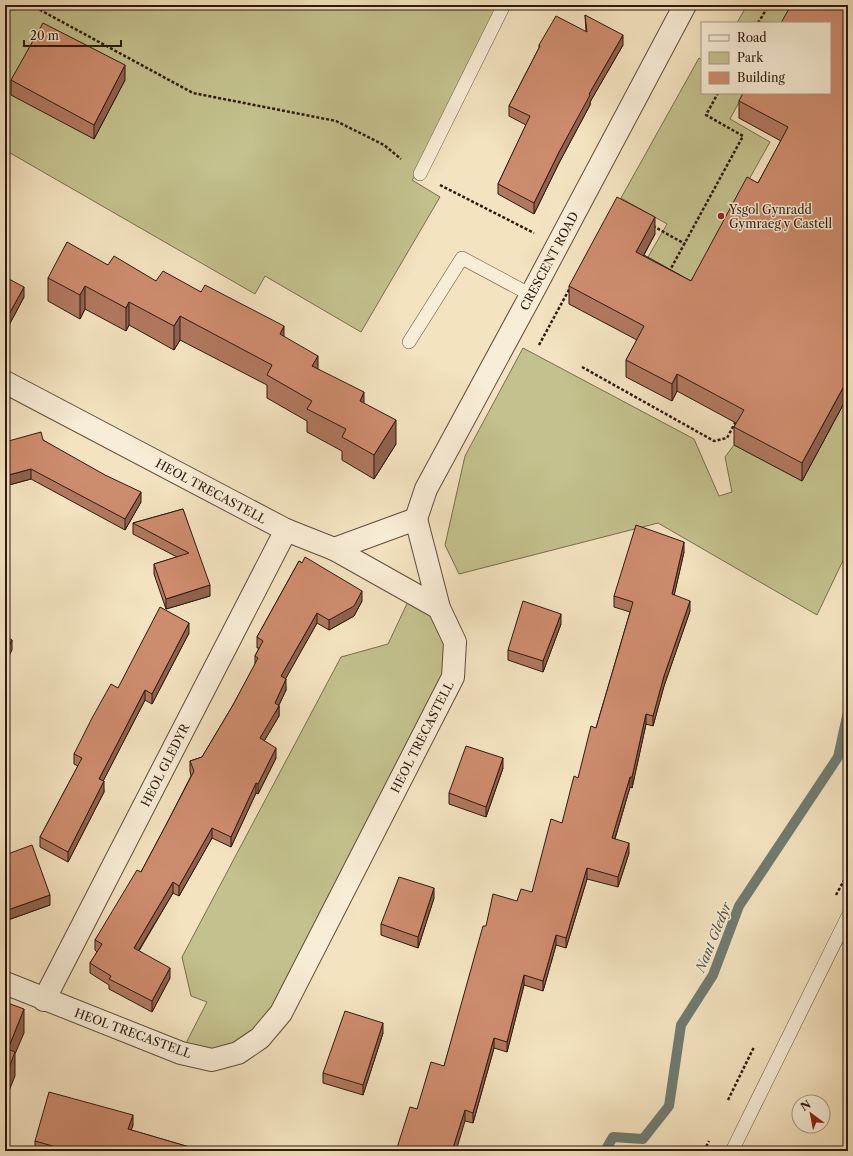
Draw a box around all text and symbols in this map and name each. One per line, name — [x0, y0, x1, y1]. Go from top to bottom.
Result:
scale bar — [24, 22, 121, 48]
legend — [701, 22, 831, 94]
text: 20 m — [30, 28, 59, 43]
text: Road — [737, 30, 767, 45]
text: Park — [737, 50, 764, 65]
text: Building — [737, 70, 785, 85]
place label: Ysgol Gynradd Gymraeg y Castell — [728, 202, 832, 231]
street label: CRESCENT ROAD — [517, 209, 581, 313]
marker: Ysgol Gynradd Gymraeg y Castell — [716, 211, 726, 221]
street label: HEOL TRECASTELL — [153, 455, 269, 527]
street label: HEOL TRECASTELL — [387, 679, 457, 795]
street label: HEOL GLEDYR — [138, 720, 193, 809]
water label: Nant Gledyr — [691, 899, 735, 975]
street label: HEOL TRECASTELL — [73, 1005, 194, 1061]
north arrow — [791, 1094, 831, 1134]
text: N — [798, 1097, 814, 1114]

